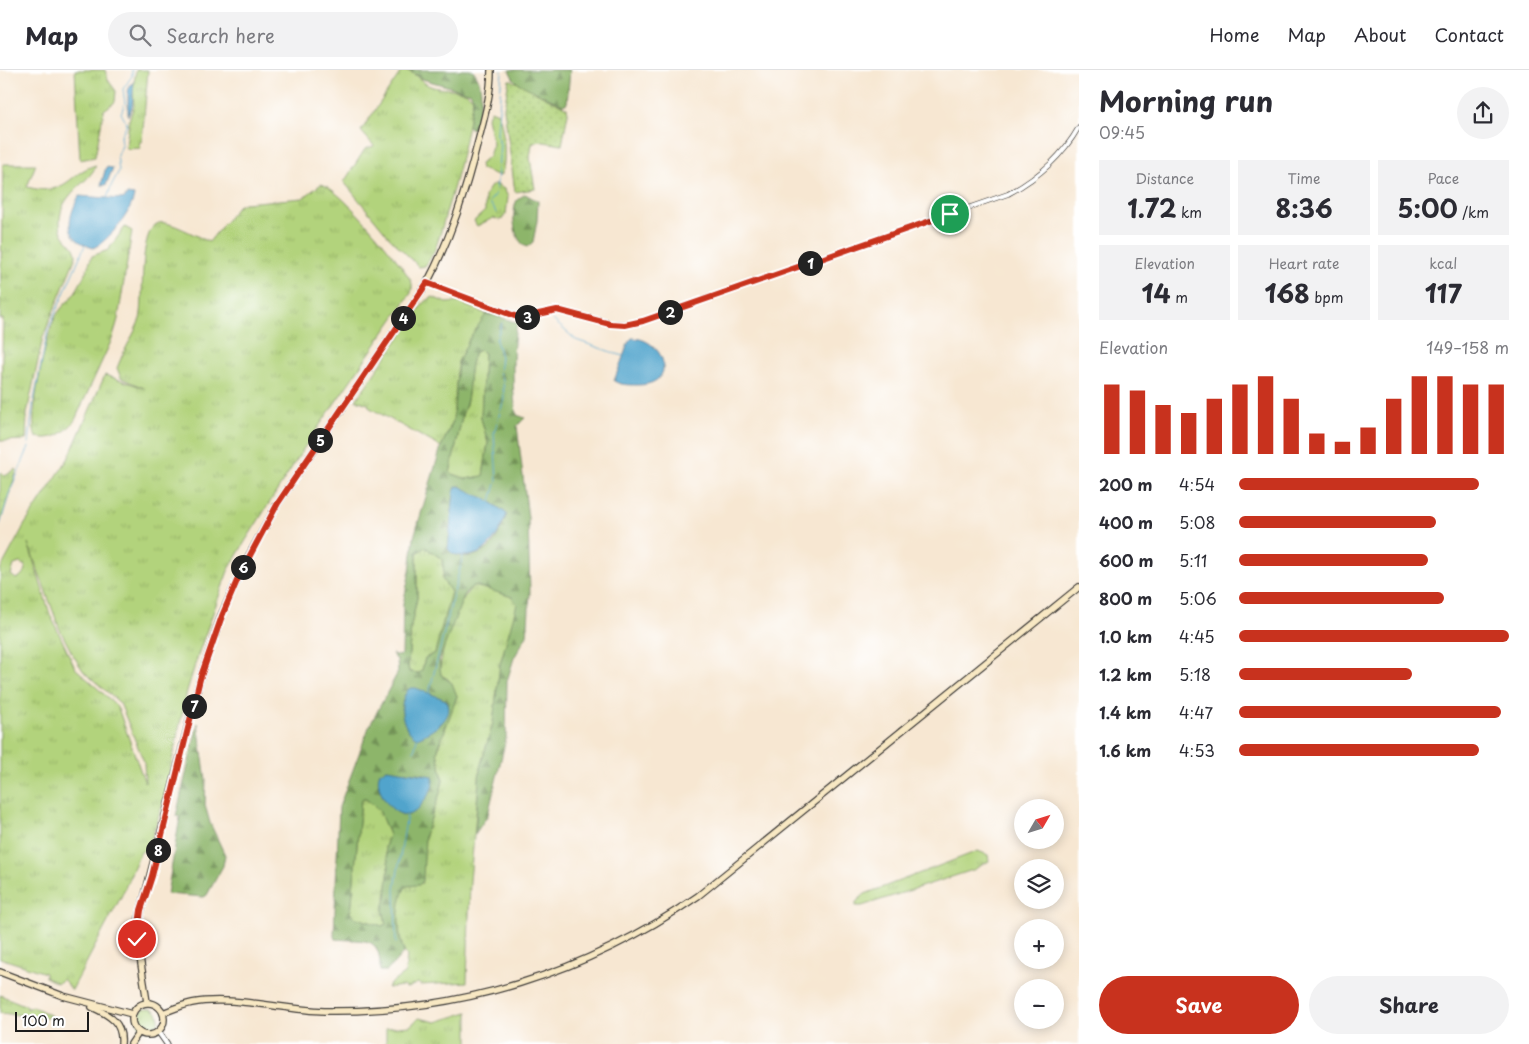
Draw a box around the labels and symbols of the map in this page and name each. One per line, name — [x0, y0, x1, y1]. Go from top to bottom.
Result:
pin — [929, 193, 971, 235]
pin: 1 — [798, 250, 822, 276]
pin: 2 — [658, 300, 682, 324]
pin: 3 — [514, 304, 540, 330]
pin: 4 — [390, 306, 416, 330]
pin: 5 — [308, 428, 332, 452]
pin: 6 — [230, 554, 256, 580]
pin: 7 — [182, 694, 206, 718]
north arrow — [1014, 799, 1064, 849]
pin: 8 — [146, 838, 170, 862]
pin — [116, 918, 158, 960]
scale bar — [15, 1009, 89, 1032]

